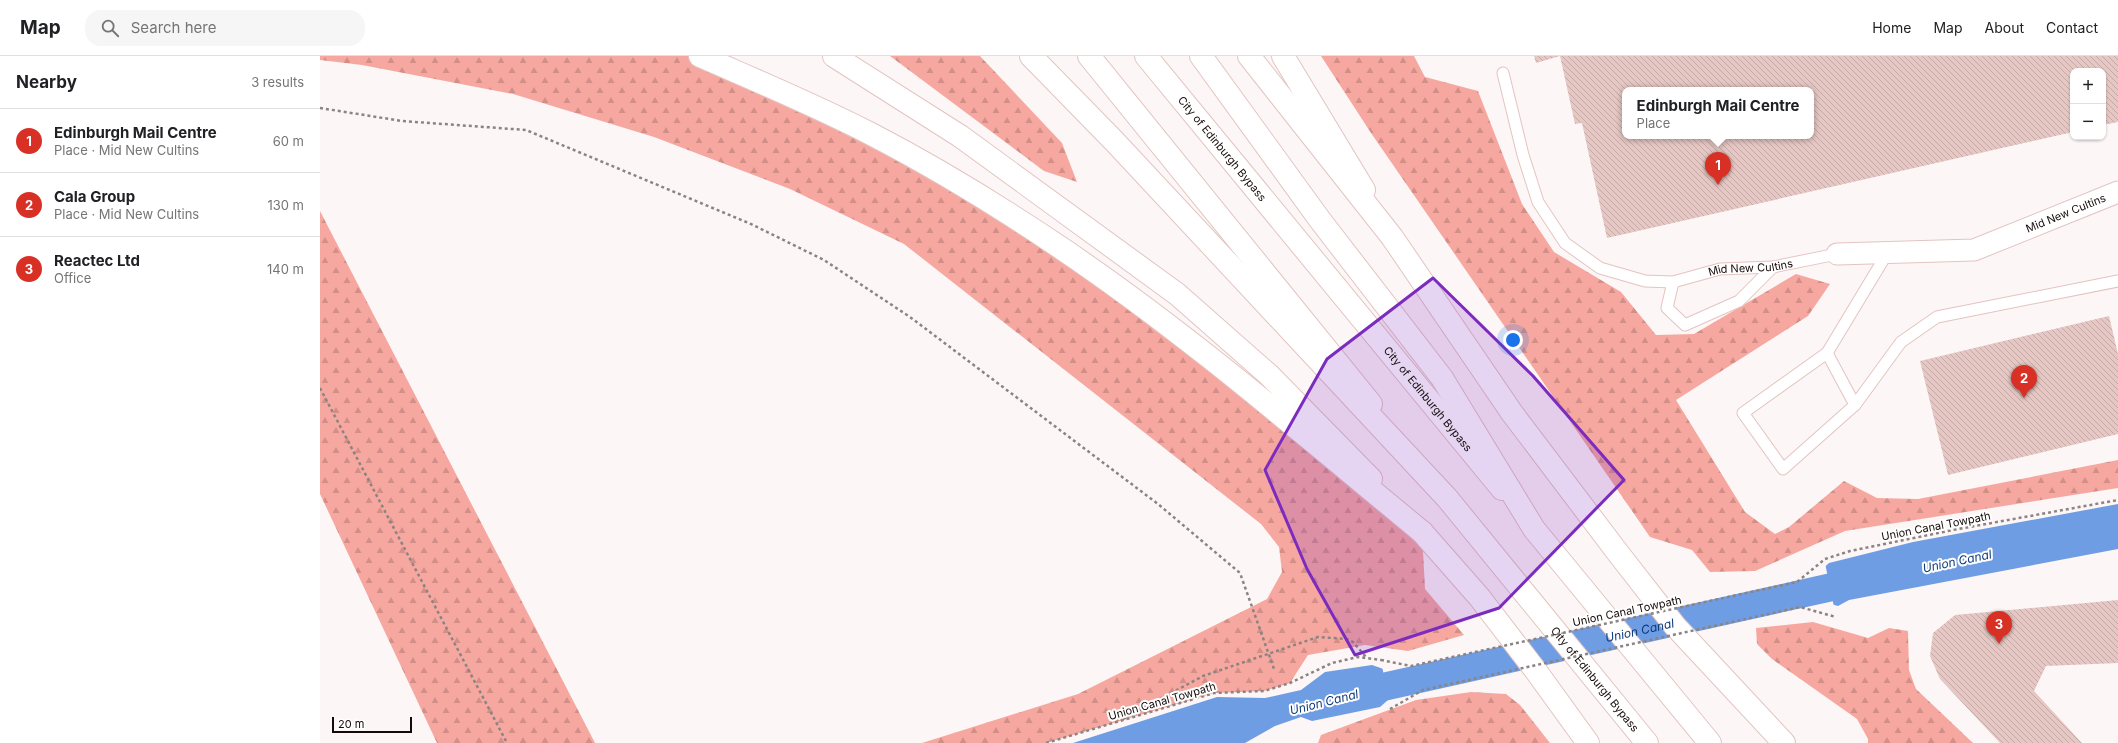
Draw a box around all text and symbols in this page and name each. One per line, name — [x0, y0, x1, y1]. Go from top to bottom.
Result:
search box — [85, 10, 365, 46]
text: Map — [20, 16, 61, 39]
icon: search — [99, 17, 121, 39]
text: Search here — [131, 18, 216, 37]
text: Home — [1872, 19, 1911, 36]
text: Map — [1933, 19, 1963, 36]
text: About — [1985, 19, 2024, 36]
text: Contact — [2046, 19, 2098, 36]
map controls — [2070, 68, 2106, 140]
button: + — [2070, 68, 2106, 104]
text: Nearby — [16, 72, 77, 92]
text: 3 results — [251, 74, 304, 90]
popup — [1622, 87, 1814, 139]
street label: City of Edinburgh Bypass — [1175, 93, 1270, 204]
text: Edinburgh Mail Centre — [1637, 96, 1799, 115]
button: − — [2070, 104, 2106, 140]
text: Place — [1637, 115, 1670, 131]
text: Edinburgh Mail Centre — [54, 123, 217, 142]
text: 1 — [26, 133, 32, 149]
text: 60 m — [273, 133, 304, 149]
text: Place · Mid New Cultins — [54, 142, 199, 158]
pin: 1 — [1705, 152, 1731, 185]
text: Cala Group — [54, 187, 135, 206]
street label: Mid New Cultins — [2024, 191, 2108, 235]
text: 2 — [25, 197, 33, 213]
text: 130 m — [267, 197, 304, 213]
text: Place · Mid New Cultins — [54, 206, 199, 222]
text: Reactec Ltd — [54, 251, 140, 270]
street label: Mid New Cultins — [1707, 256, 1794, 279]
text: 3 — [25, 261, 33, 277]
text: 140 m — [267, 261, 304, 277]
text: Office — [54, 270, 91, 286]
your location — [1503, 330, 1523, 350]
street label: City of Edinburgh Bypass — [1381, 344, 1475, 454]
pin: 2 — [2011, 365, 2037, 398]
street label: Union Canal Towpath — [1880, 509, 1992, 543]
water label: Union Canal — [1921, 546, 1993, 576]
street label: Union Canal Towpath — [1571, 593, 1683, 629]
pin: 3 — [1986, 611, 2012, 644]
water label: Union Canal — [1604, 615, 1676, 643]
street label: City of Edinburgh Bypass — [1548, 624, 1642, 735]
street label: Union Canal Towpath — [1107, 679, 1217, 723]
water label: Union Canal — [1288, 686, 1360, 718]
scale bar — [332, 715, 412, 734]
text: 20 m — [338, 717, 364, 731]

